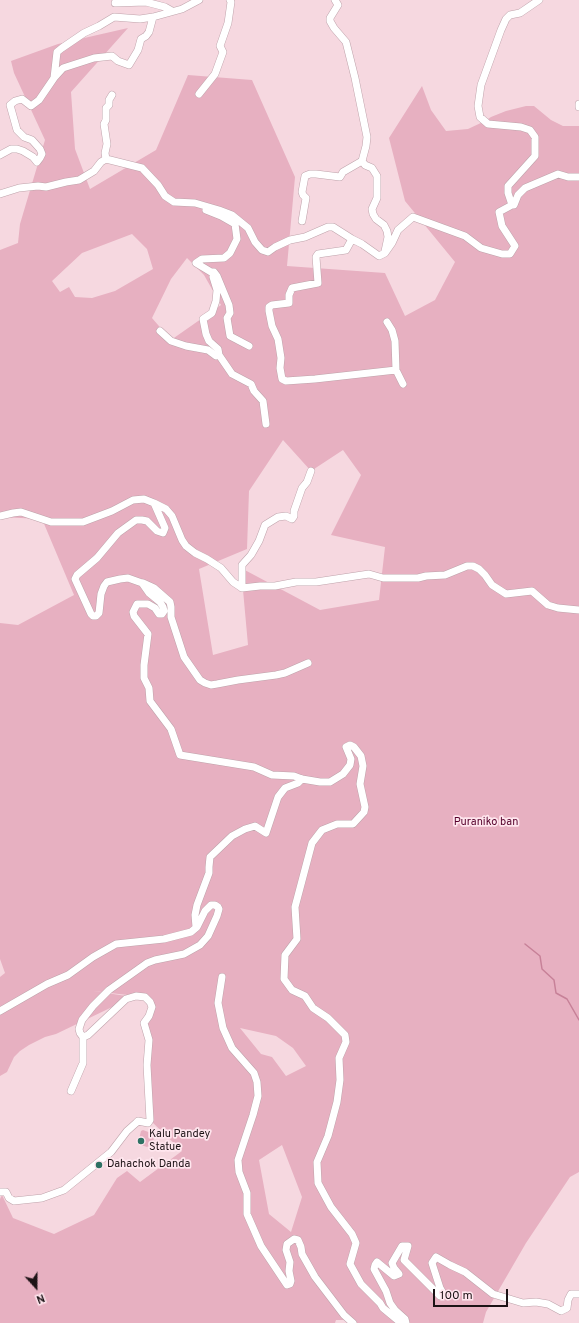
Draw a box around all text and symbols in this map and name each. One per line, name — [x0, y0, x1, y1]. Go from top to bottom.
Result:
park label: Puraniko ban — [454, 816, 518, 830]
place label: Kalu Pandey Statue — [149, 1128, 210, 1154]
marker: Kalu Pandey Statue — [136, 1136, 146, 1146]
place label: Dahachok Danda — [107, 1158, 190, 1172]
marker: Dahachok Danda — [94, 1160, 104, 1170]
north arrow — [16, 1267, 56, 1307]
scale bar — [435, 1281, 510, 1307]
text: 100 m — [440, 1288, 473, 1304]
text: N — [34, 1290, 46, 1306]

